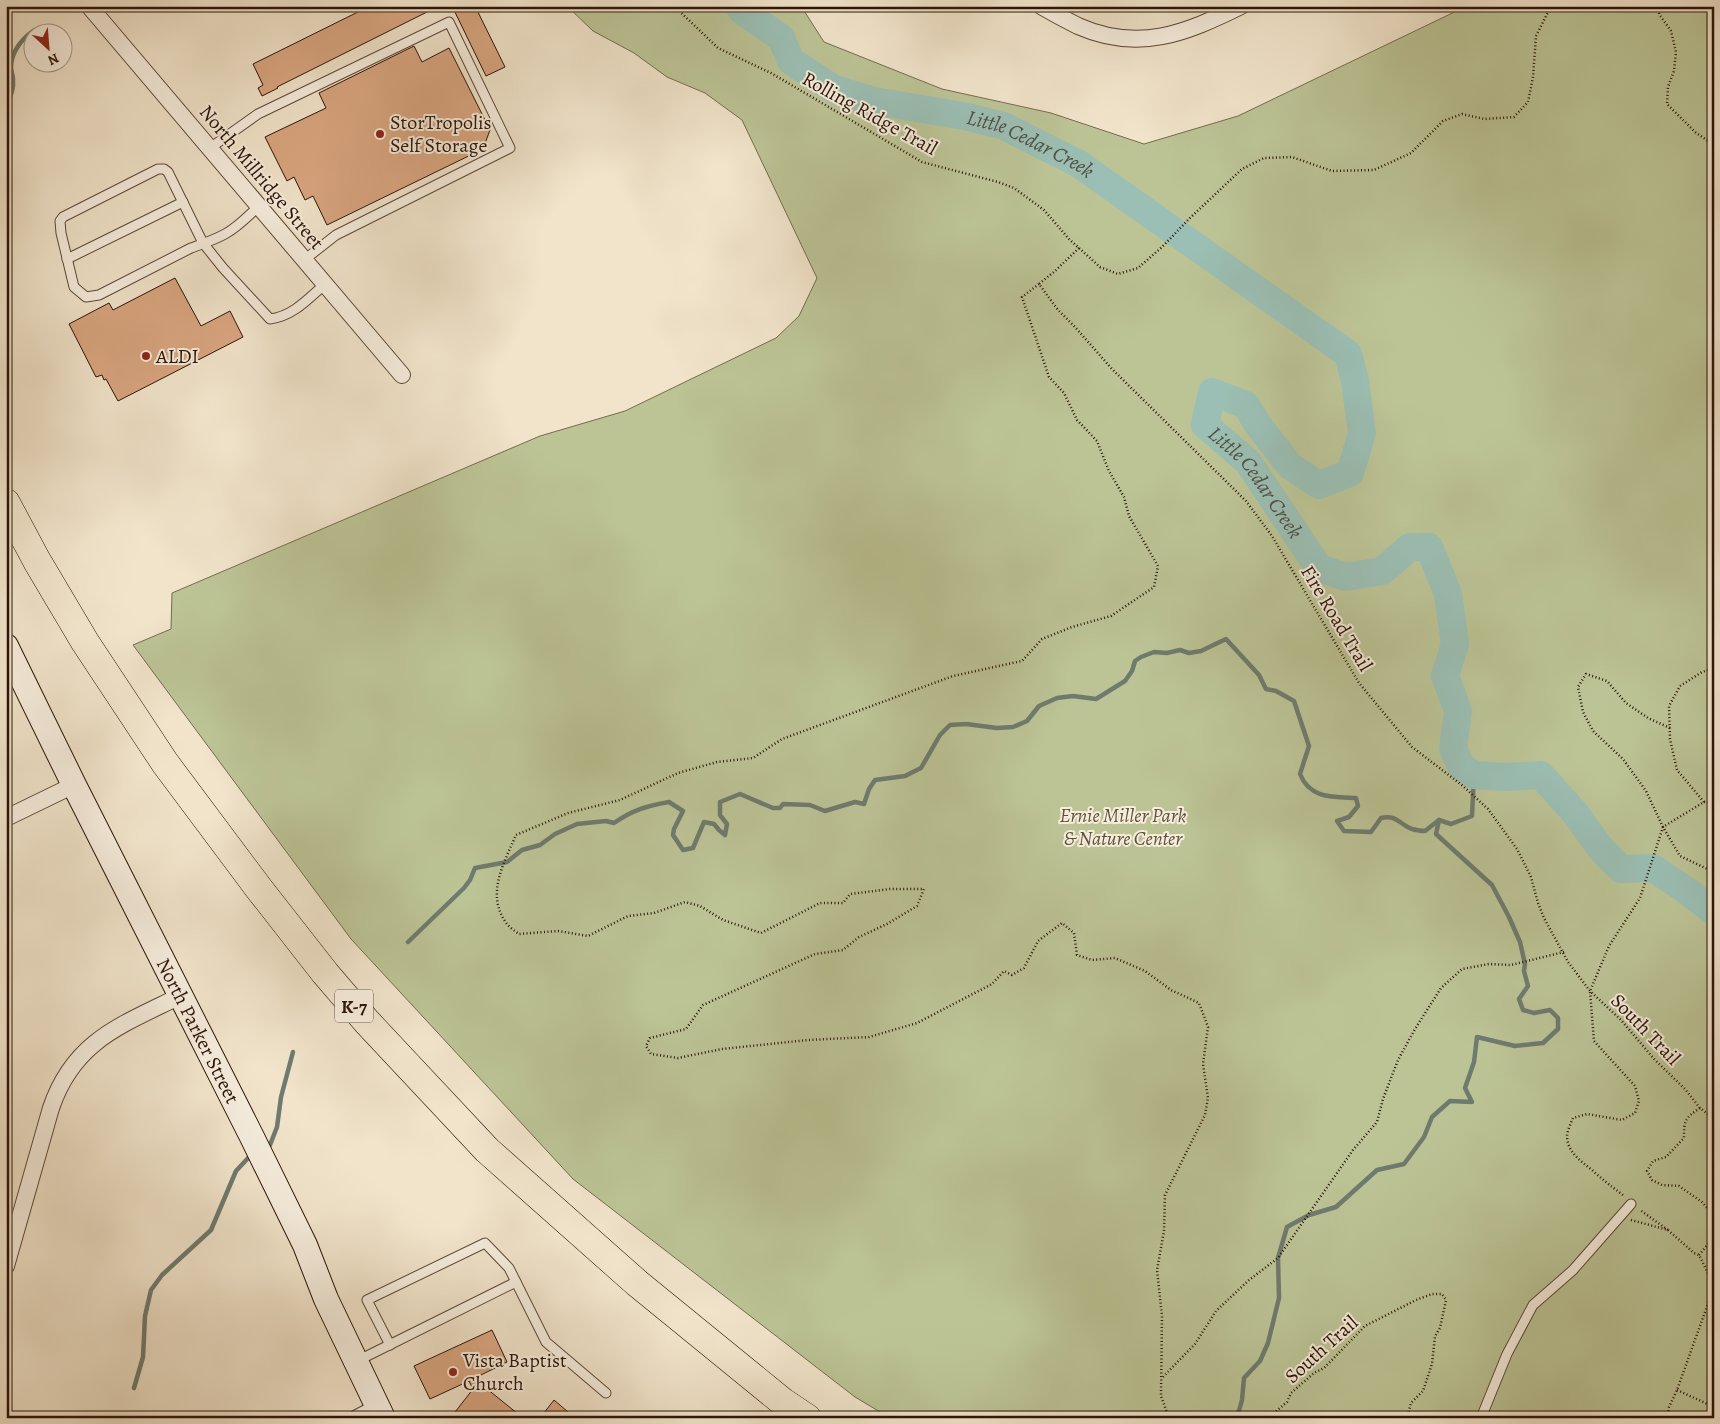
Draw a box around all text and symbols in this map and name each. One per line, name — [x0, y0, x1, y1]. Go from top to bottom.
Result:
north arrow — [22, 22, 72, 72]
text: N — [45, 48, 62, 70]
street label: Rolling Ridge Trail — [797, 65, 942, 162]
street label: North Millridge Street — [193, 99, 330, 256]
water label: Little Cedar Creek — [964, 103, 1100, 185]
place label: StorTropolis Self Storage — [390, 109, 492, 159]
marker: StorTropolis Self Storage — [374, 128, 386, 140]
place label: ALDI — [155, 343, 199, 370]
marker: ALDI — [140, 350, 152, 362]
water label: Little Cedar Creek — [1202, 420, 1309, 544]
street label: Fire Road Trail — [1294, 560, 1379, 676]
park label: Ernie Miller Park & Nature Center — [1060, 802, 1187, 852]
street label: North Parker Street — [150, 953, 246, 1109]
street label: South Trail — [1605, 988, 1687, 1071]
road number: K-7 — [335, 989, 373, 1022]
street label: South Trail — [1279, 1309, 1364, 1389]
place label: Vista Baptist Church — [462, 1347, 567, 1397]
marker: Vista Baptist Church — [447, 1366, 459, 1378]

